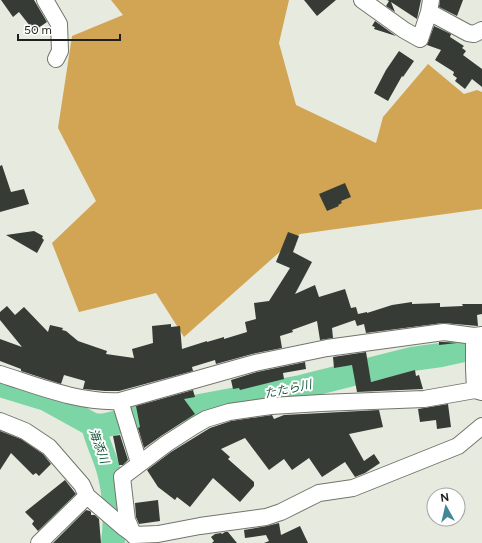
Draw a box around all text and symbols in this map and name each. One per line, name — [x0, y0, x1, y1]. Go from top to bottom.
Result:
scale bar — [18, 16, 120, 42]
text: 50 m — [24, 23, 52, 37]
water label: たたら川 — [263, 377, 315, 401]
water label: 海添川 — [86, 427, 112, 467]
north arrow — [426, 487, 466, 527]
text: N — [440, 491, 450, 505]

